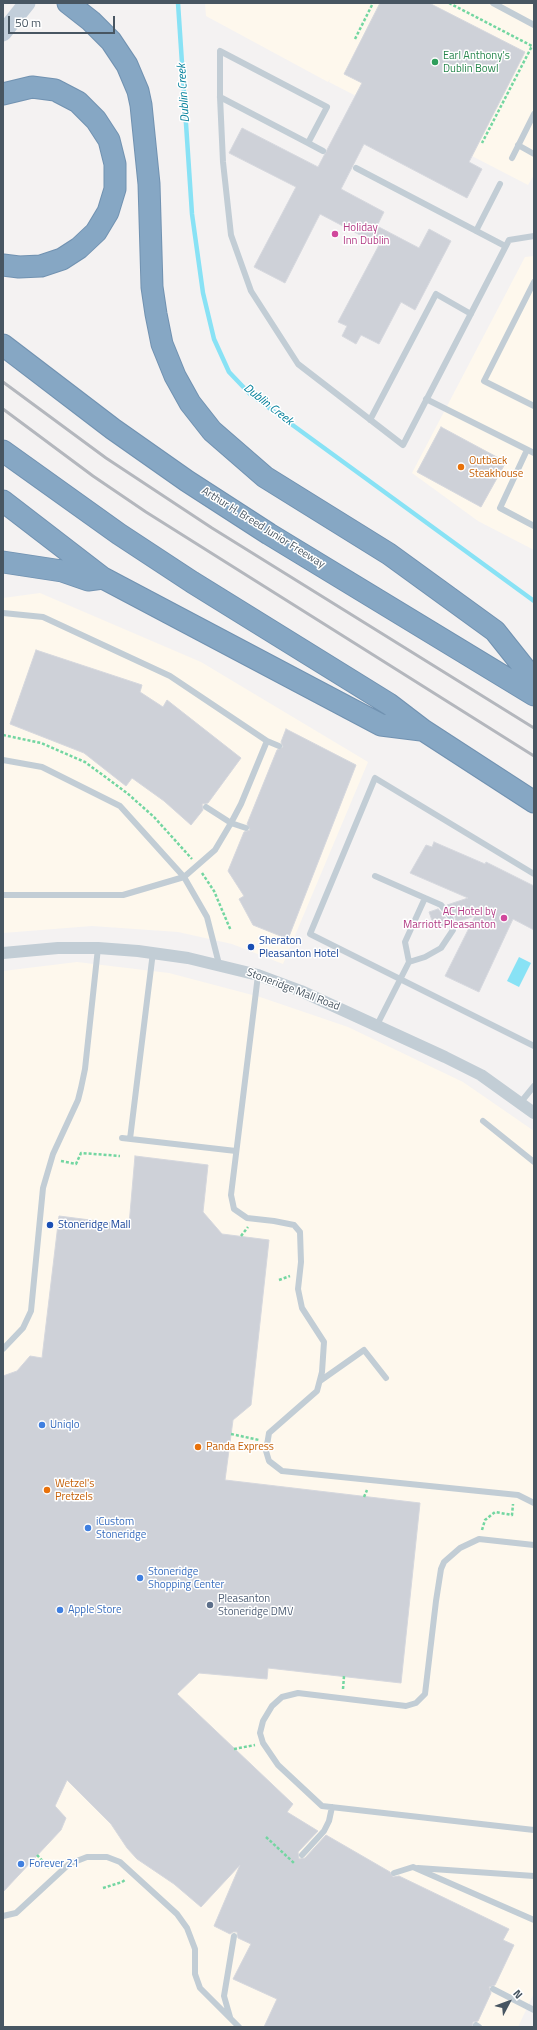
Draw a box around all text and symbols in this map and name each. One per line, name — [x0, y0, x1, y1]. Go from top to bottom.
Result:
scale bar — [10, 8, 117, 34]
text: 50 m — [15, 13, 41, 32]
place label: Earl Anthony's Dublin Bowl — [443, 49, 510, 75]
marker: Earl Anthony's Dublin Bowl — [430, 57, 440, 67]
water label: Dublin Creek — [175, 63, 193, 123]
place label: Holiday Inn Dublin — [343, 221, 390, 247]
marker: Holiday Inn Dublin — [330, 229, 340, 239]
water label: Dublin Creek — [240, 381, 296, 429]
place label: Outback Steakhouse — [469, 454, 523, 480]
marker: Outback Steakhouse — [456, 462, 466, 472]
street label: Arthur H. Breed Junior Freeway — [199, 485, 327, 571]
place label: AC Hotel by Marriott Pleasanton — [403, 905, 496, 931]
marker: AC Hotel by Marriott Pleasanton — [499, 913, 509, 923]
place label: Sheraton Pleasanton Hotel — [259, 934, 339, 960]
marker: Sheraton Pleasanton Hotel — [246, 942, 256, 952]
street label: Stoneridge Mall Road — [245, 966, 341, 1014]
place label: Stoneridge Mall — [58, 1218, 130, 1232]
marker: Stoneridge Mall — [45, 1220, 55, 1230]
place label: Uniqlo — [50, 1418, 80, 1432]
marker: Uniqlo — [37, 1420, 47, 1430]
place label: Panda Express — [206, 1440, 274, 1454]
marker: Panda Express — [193, 1442, 203, 1452]
place label: Wetzel's Pretzels — [55, 1477, 94, 1503]
marker: Wetzel's Pretzels — [42, 1485, 52, 1495]
place label: iCustom Stoneridge — [96, 1515, 146, 1541]
marker: iCustom Stoneridge — [83, 1523, 93, 1533]
place label: Stoneridge Shopping Center — [148, 1565, 224, 1591]
marker: Stoneridge Shopping Center — [135, 1573, 145, 1583]
place label: Pleasanton Stoneridge DMV — [218, 1592, 293, 1618]
marker: Pleasanton Stoneridge DMV — [205, 1600, 215, 1610]
place label: Apple Store — [68, 1603, 121, 1617]
marker: Apple Store — [55, 1605, 65, 1615]
place label: Forever 21 — [29, 1857, 79, 1871]
marker: Forever 21 — [16, 1859, 26, 1869]
north arrow — [489, 1982, 529, 2022]
text: N — [510, 1986, 527, 2002]

